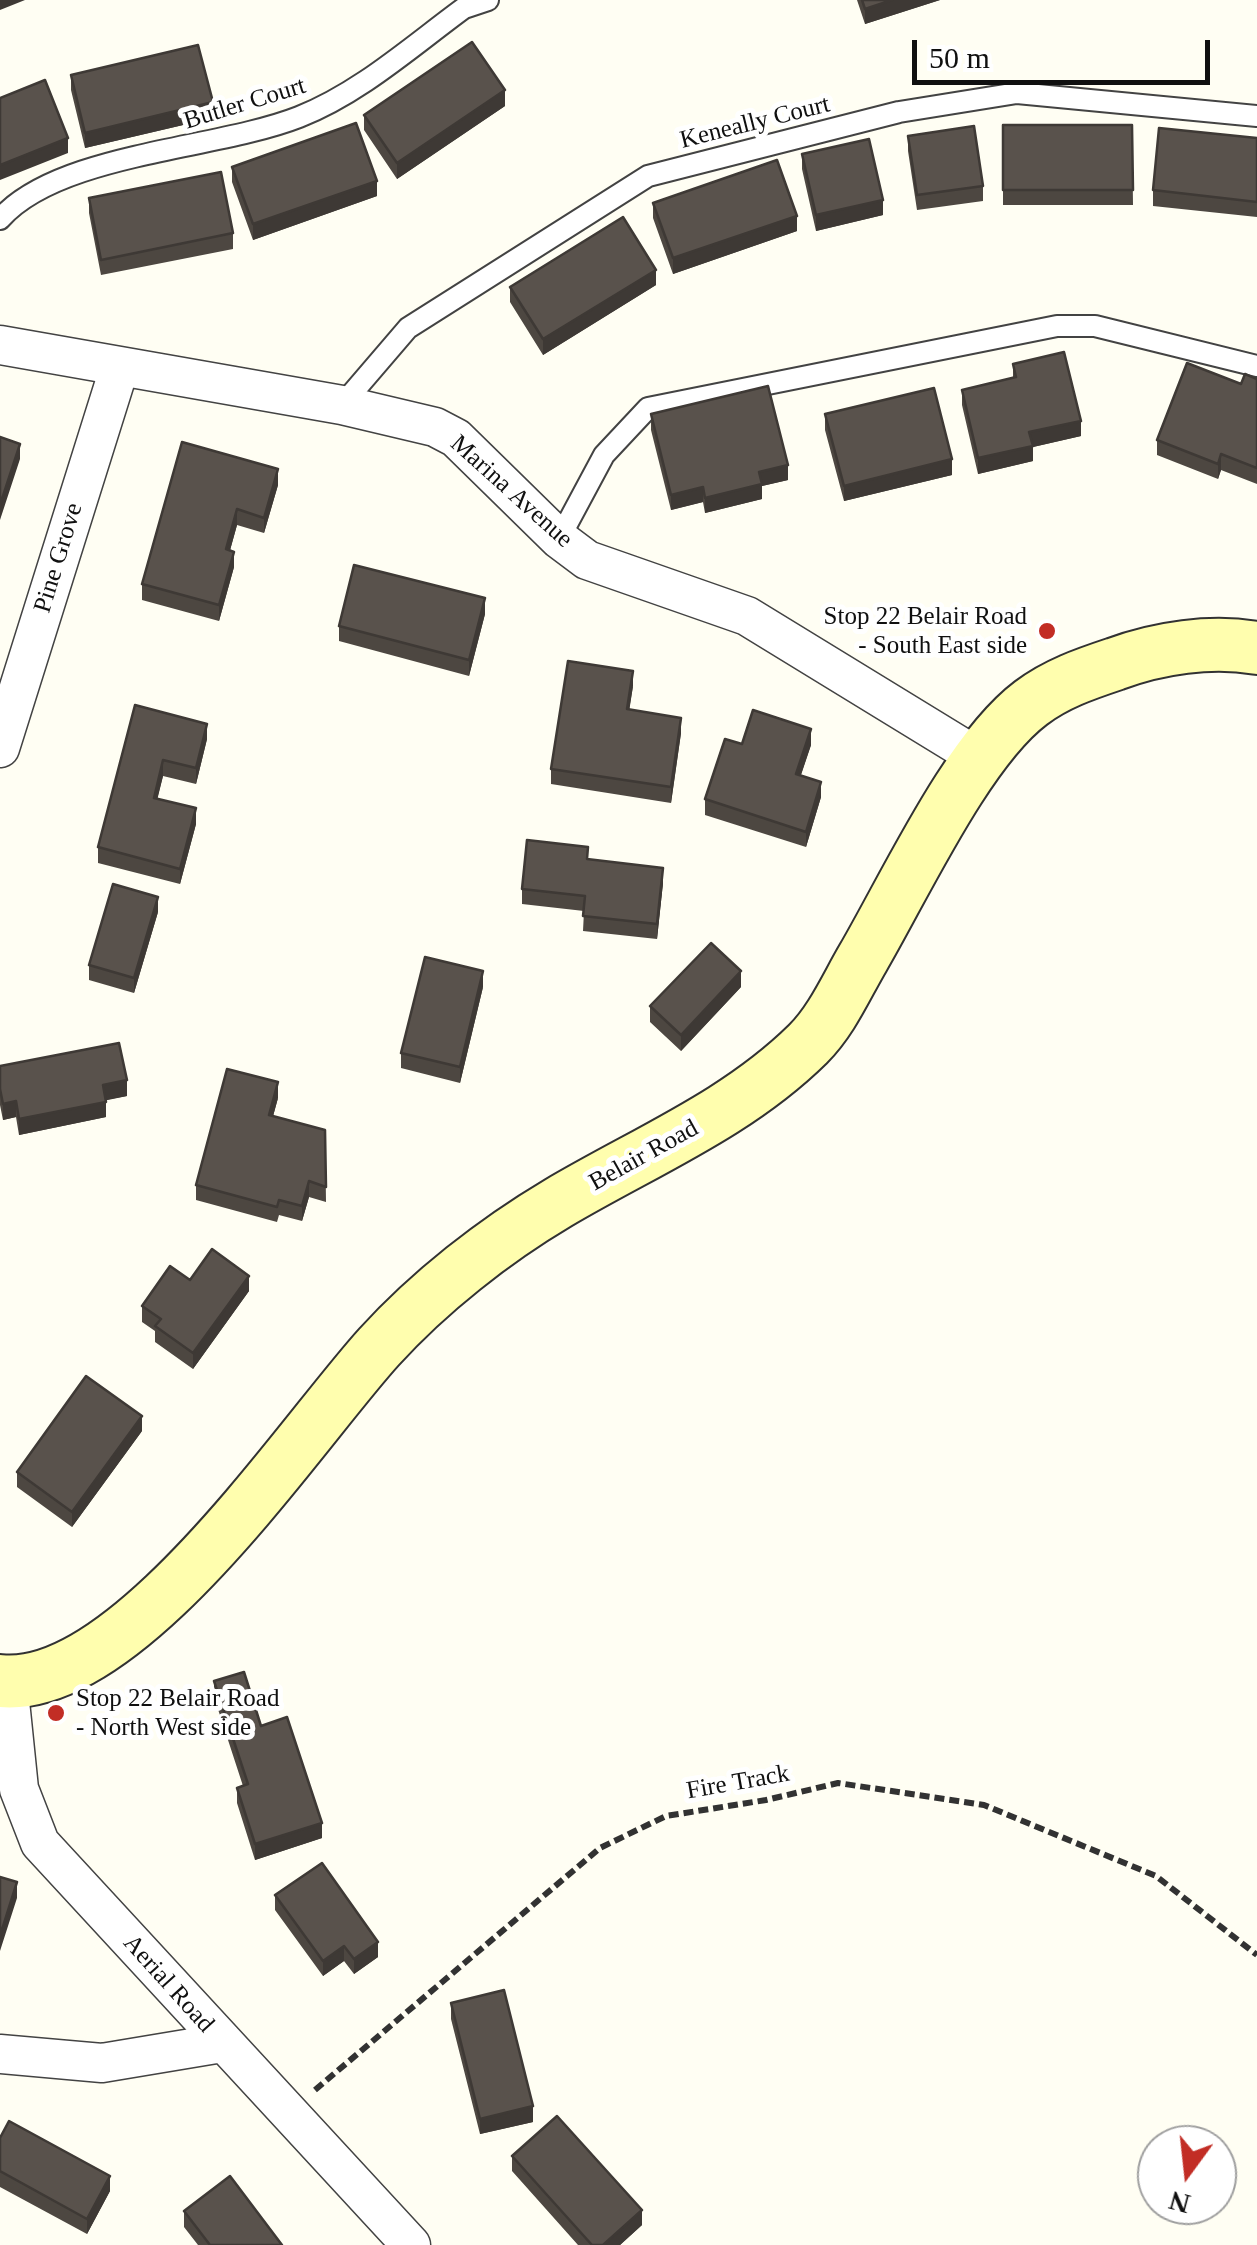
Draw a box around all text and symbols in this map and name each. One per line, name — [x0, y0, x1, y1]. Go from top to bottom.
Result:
scale bar — [917, 20, 1214, 82]
text: 50 m — [929, 41, 990, 74]
street label: Butler Court — [181, 71, 309, 137]
street label: Keneally Court — [677, 90, 833, 156]
street label: Marina Avenue — [444, 429, 578, 555]
street label: Pine Grove — [28, 500, 90, 616]
place label: Stop 22 Belair Road - South East side — [824, 602, 1027, 661]
marker: Stop 22 Belair Road - South East side — [1036, 620, 1058, 642]
street label: Belair Road — [584, 1114, 704, 1198]
place label: Stop 22 Belair Road - North West side — [76, 1684, 279, 1743]
marker: Stop 22 Belair Road - North West side — [45, 1702, 67, 1724]
street label: Fire Track — [684, 1759, 792, 1807]
street label: Aerial Road — [116, 1929, 220, 2039]
north arrow — [1137, 2125, 1237, 2225]
text: N — [1166, 2185, 1193, 2220]

